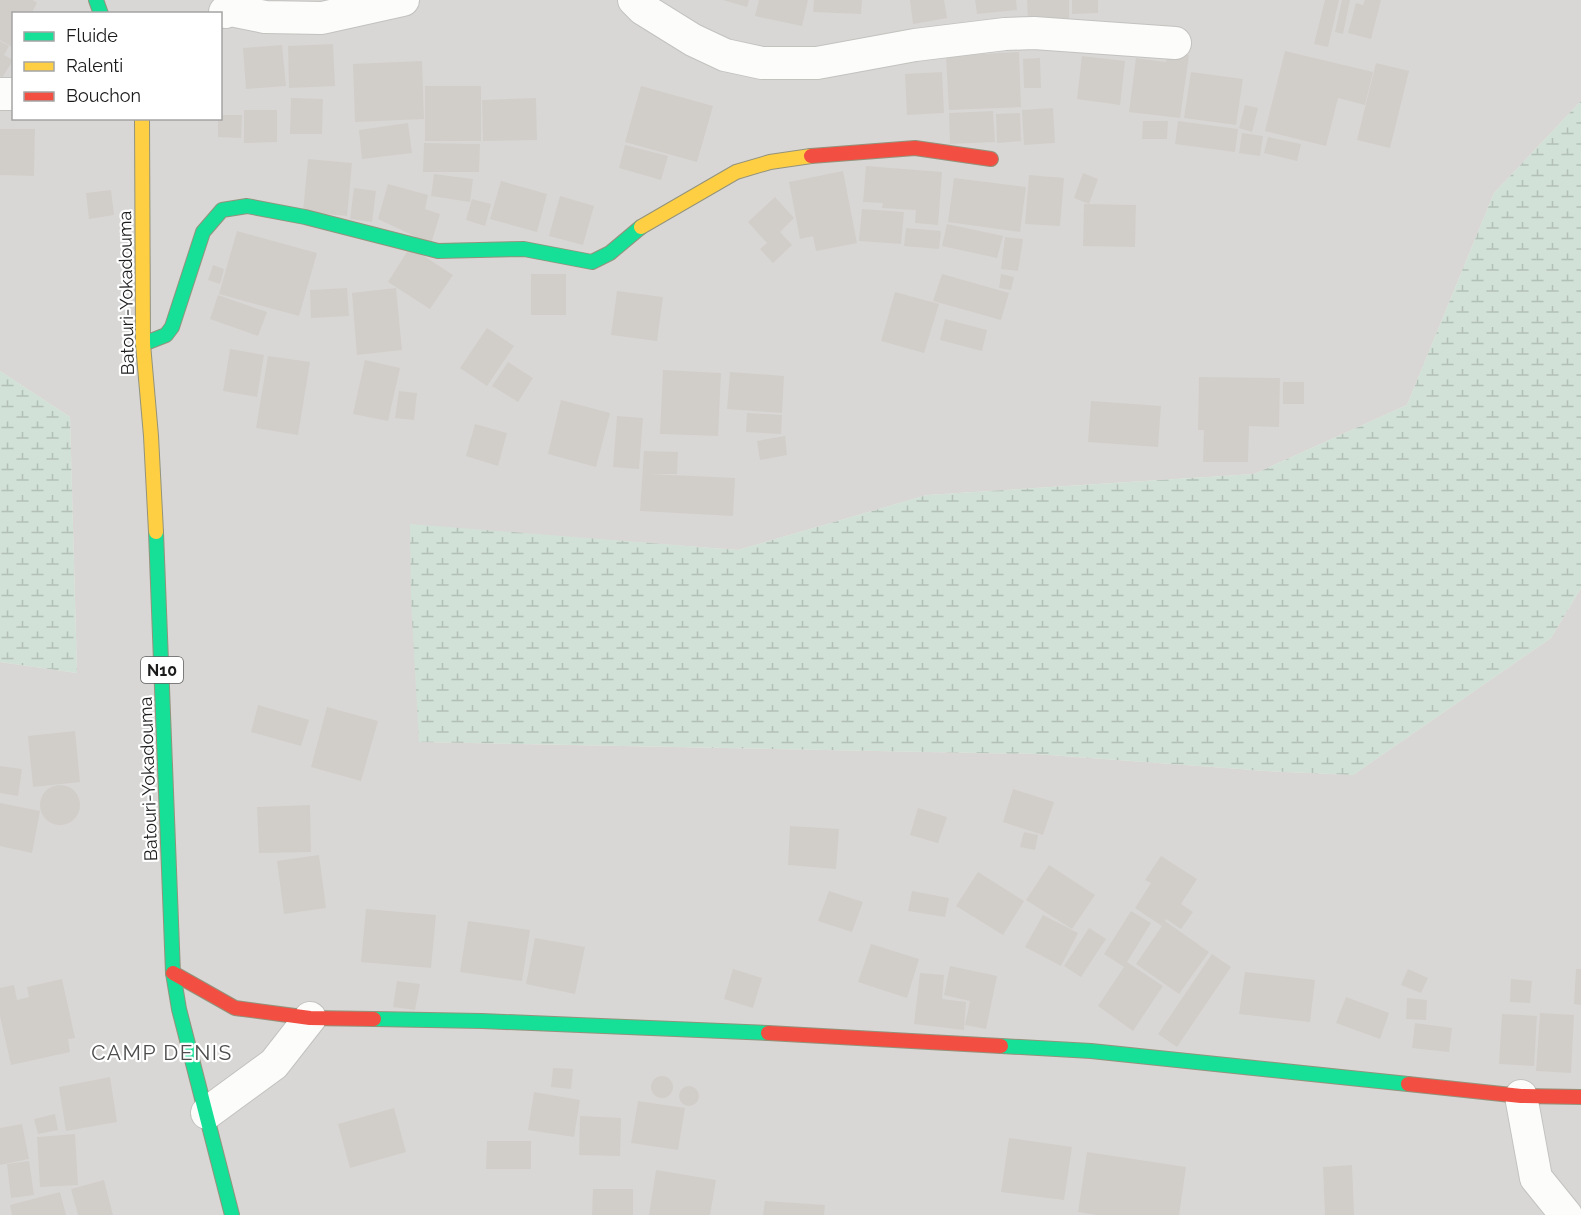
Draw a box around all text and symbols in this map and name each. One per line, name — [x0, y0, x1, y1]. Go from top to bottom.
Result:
legend — [12, 12, 222, 120]
text: Fluide — [66, 25, 118, 46]
text: Ralenti — [66, 55, 123, 76]
text: Bouchon — [66, 85, 141, 106]
street label: Batouri-Yokadouma — [114, 211, 138, 375]
road number: N10 — [141, 657, 183, 683]
street label: Batouri-Yokadouma — [135, 696, 161, 862]
district label: CAMP DENIS — [91, 1040, 233, 1065]

